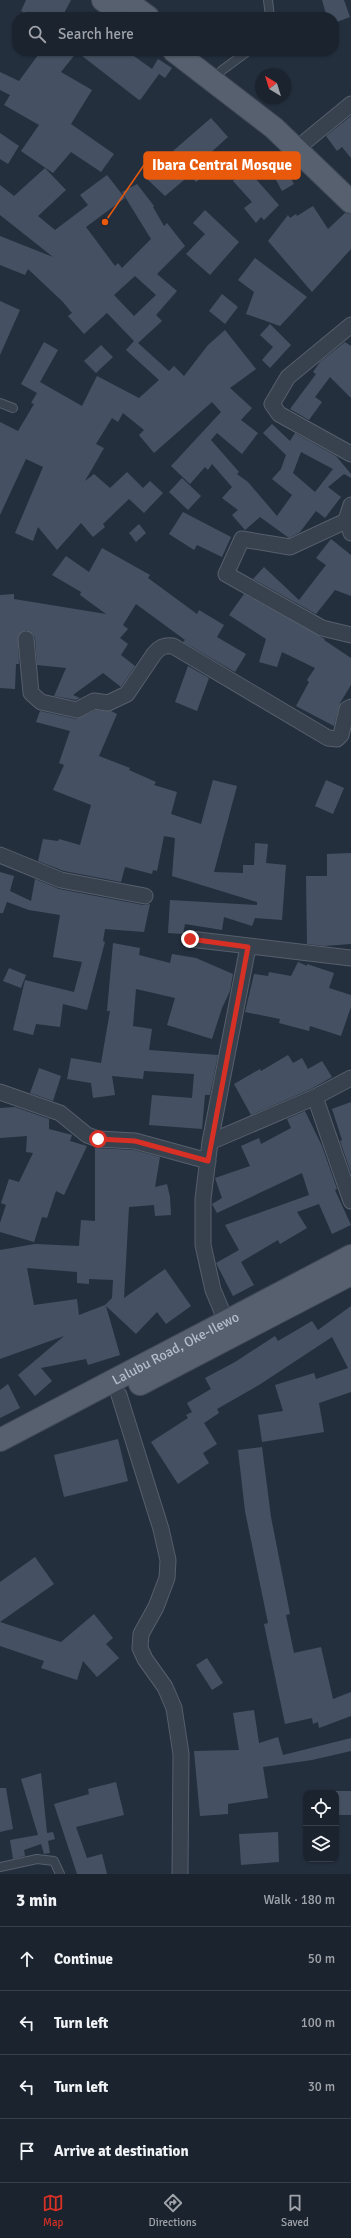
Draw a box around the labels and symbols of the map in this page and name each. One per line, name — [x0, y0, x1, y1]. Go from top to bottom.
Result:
north arrow — [255, 68, 291, 104]
callout: Ibara Central Mosque — [144, 152, 300, 179]
text: Ibara Central Mosque — [152, 156, 292, 174]
route end — [181, 930, 199, 948]
route start — [89, 1130, 107, 1148]
street label: Lalubu Road, Oke-Ilewo — [109, 1308, 242, 1389]

